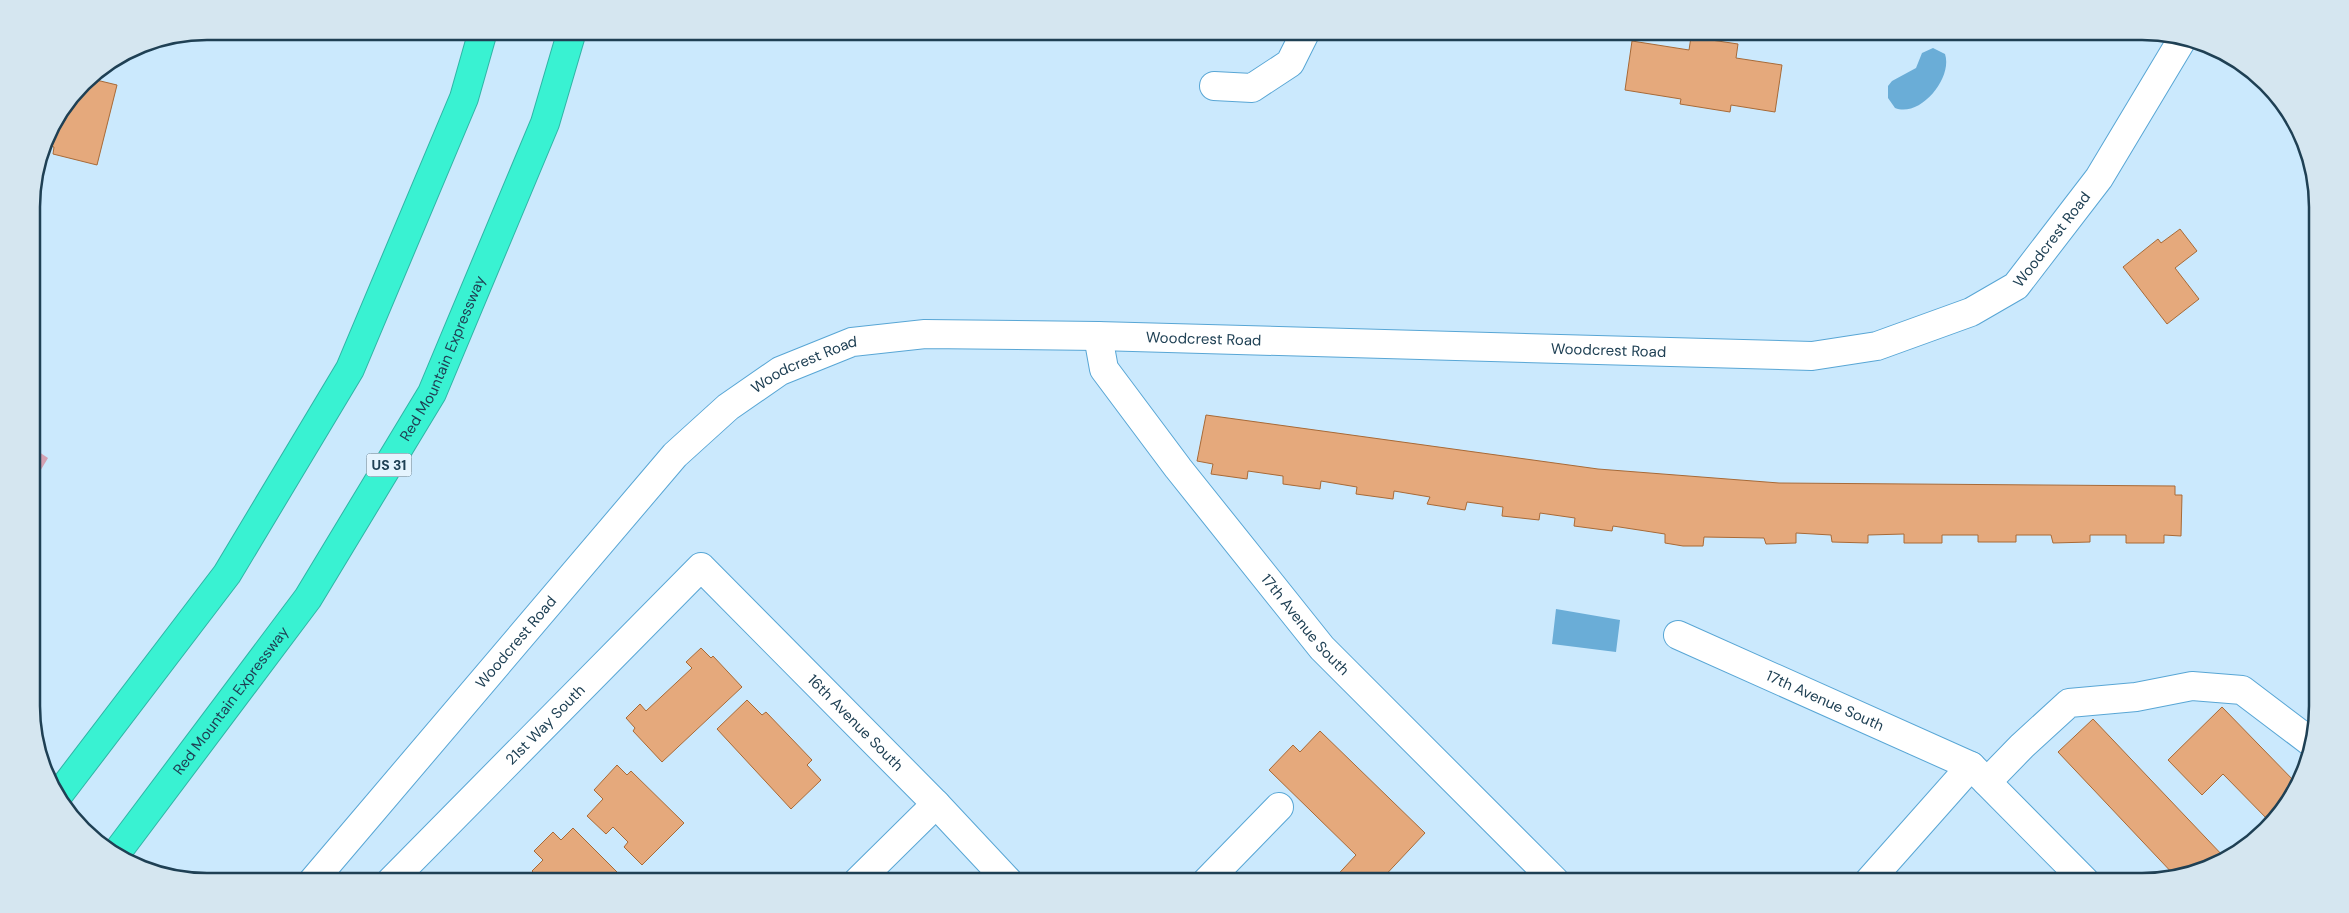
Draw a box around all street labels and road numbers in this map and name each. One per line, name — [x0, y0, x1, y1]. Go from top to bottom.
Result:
street label: Woodcrest Road — [2009, 188, 2095, 291]
street label: Red Mountain Expressway — [395, 272, 490, 445]
street label: Woodcrest Road — [1146, 327, 1262, 351]
street label: Woodcrest Road — [747, 332, 858, 398]
street label: Woodcrest Road — [1551, 339, 1667, 362]
road number: US 31 — [366, 454, 412, 476]
street label: 17th Avenue South — [1257, 570, 1354, 680]
street label: Woodcrest Road — [471, 592, 561, 692]
street label: Red Mountain Expressway — [169, 622, 294, 779]
street label: 17th Avenue South — [1763, 666, 1887, 736]
street label: 16th Avenue South — [803, 670, 908, 775]
street label: 21st Way South — [501, 680, 589, 769]

